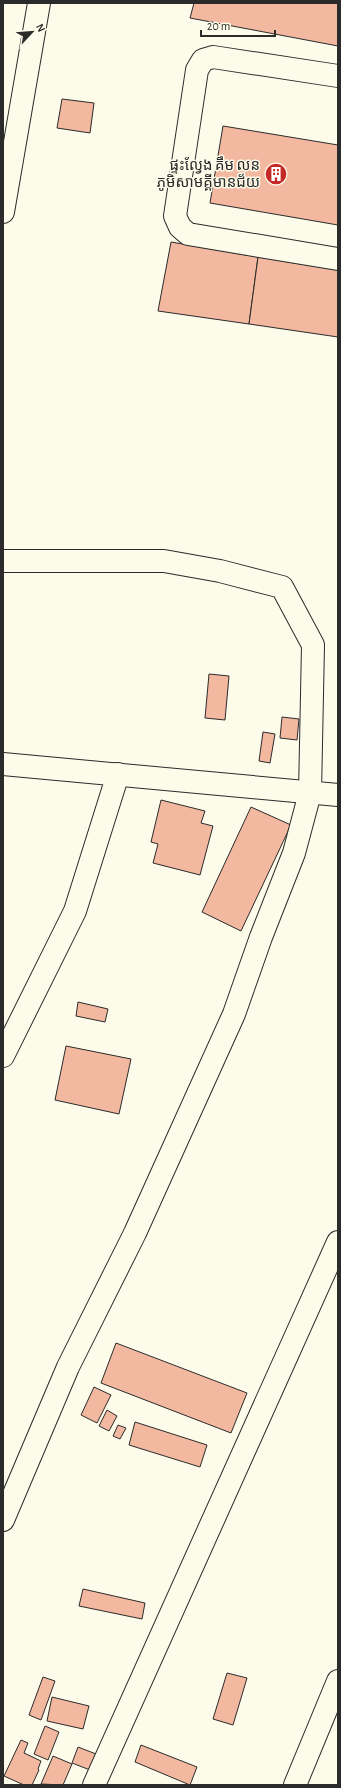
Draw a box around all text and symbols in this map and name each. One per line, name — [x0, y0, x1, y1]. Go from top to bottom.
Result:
north arrow — [12, 12, 52, 52]
scale bar — [201, 12, 275, 38]
text: 20 m — [207, 20, 230, 32]
text: N — [34, 22, 47, 34]
place label: ផ្ទះល្វែង គឹម លន ភូមិសាមគ្គីមានជ័យ — [156, 156, 260, 191]
building icon: ផ្ទះល្វែង គឹម លន ភូមិសាមគ្គីមានជ័យ — [263, 161, 289, 187]

